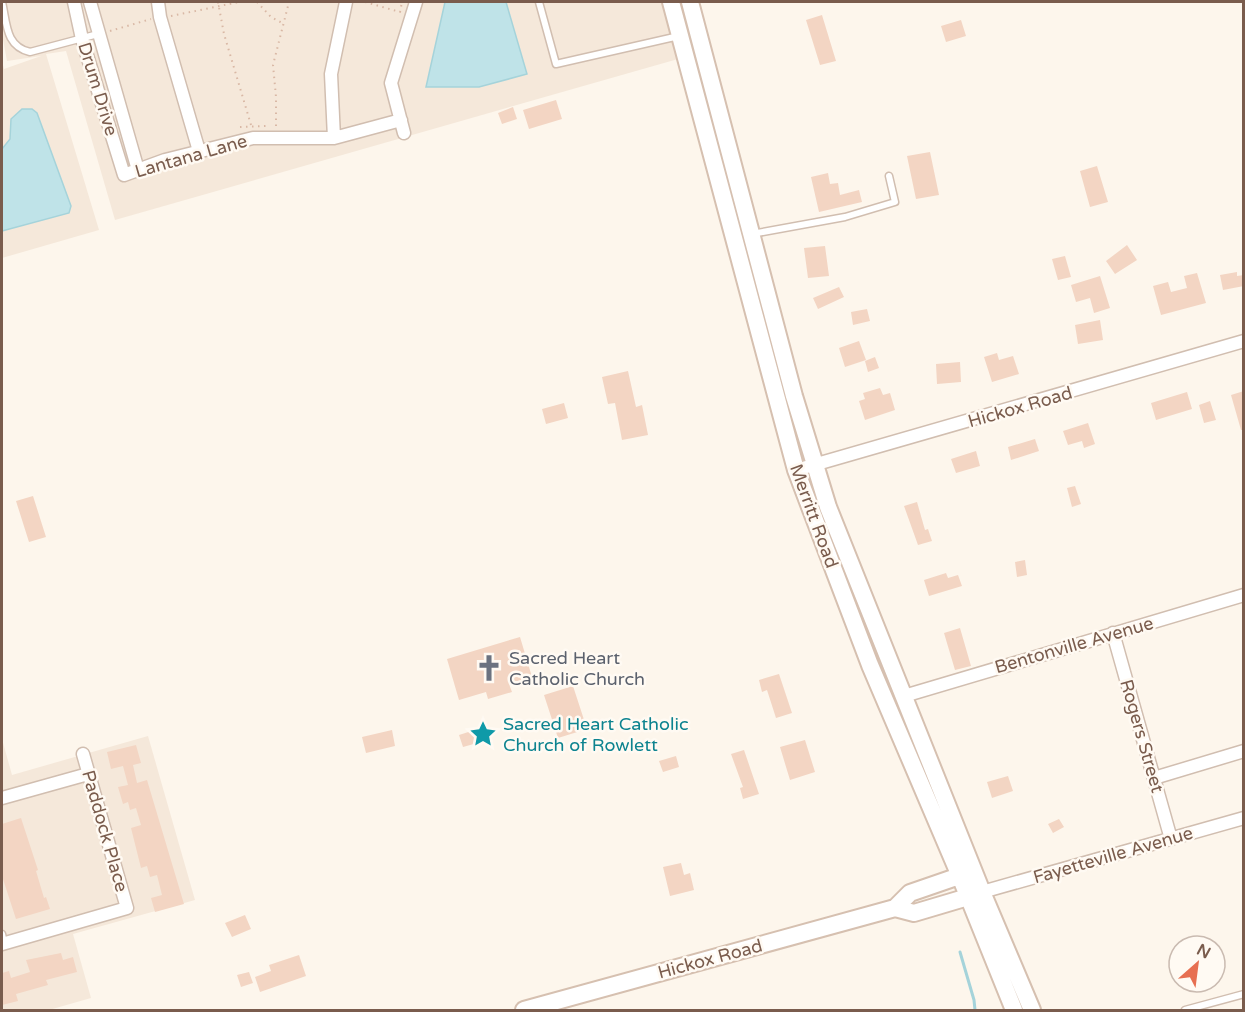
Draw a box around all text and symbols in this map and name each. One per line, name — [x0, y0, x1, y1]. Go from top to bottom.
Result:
street label: Drum Drive — [73, 40, 123, 138]
street label: Lantana Lane — [132, 129, 250, 183]
street label: Hickox Road — [965, 382, 1075, 432]
street label: Merritt Road — [785, 461, 843, 571]
street label: Bentonville Avenue — [992, 612, 1156, 678]
place label: Sacred Heart Catholic Church — [509, 647, 645, 690]
church icon: Sacred Heart Catholic Church — [474, 653, 504, 683]
street label: Rogers Street — [1115, 677, 1169, 795]
place label: Sacred Heart Catholic Church of Rowlett — [503, 713, 689, 756]
place icon: Sacred Heart Catholic Church of Rowlett — [468, 719, 498, 749]
street label: Paddock Place — [77, 768, 133, 894]
street label: Fayetteville Avenue — [1031, 822, 1195, 888]
street label: Hickox Road — [655, 934, 765, 984]
north arrow — [1167, 934, 1227, 994]
text: N — [1193, 940, 1214, 963]

